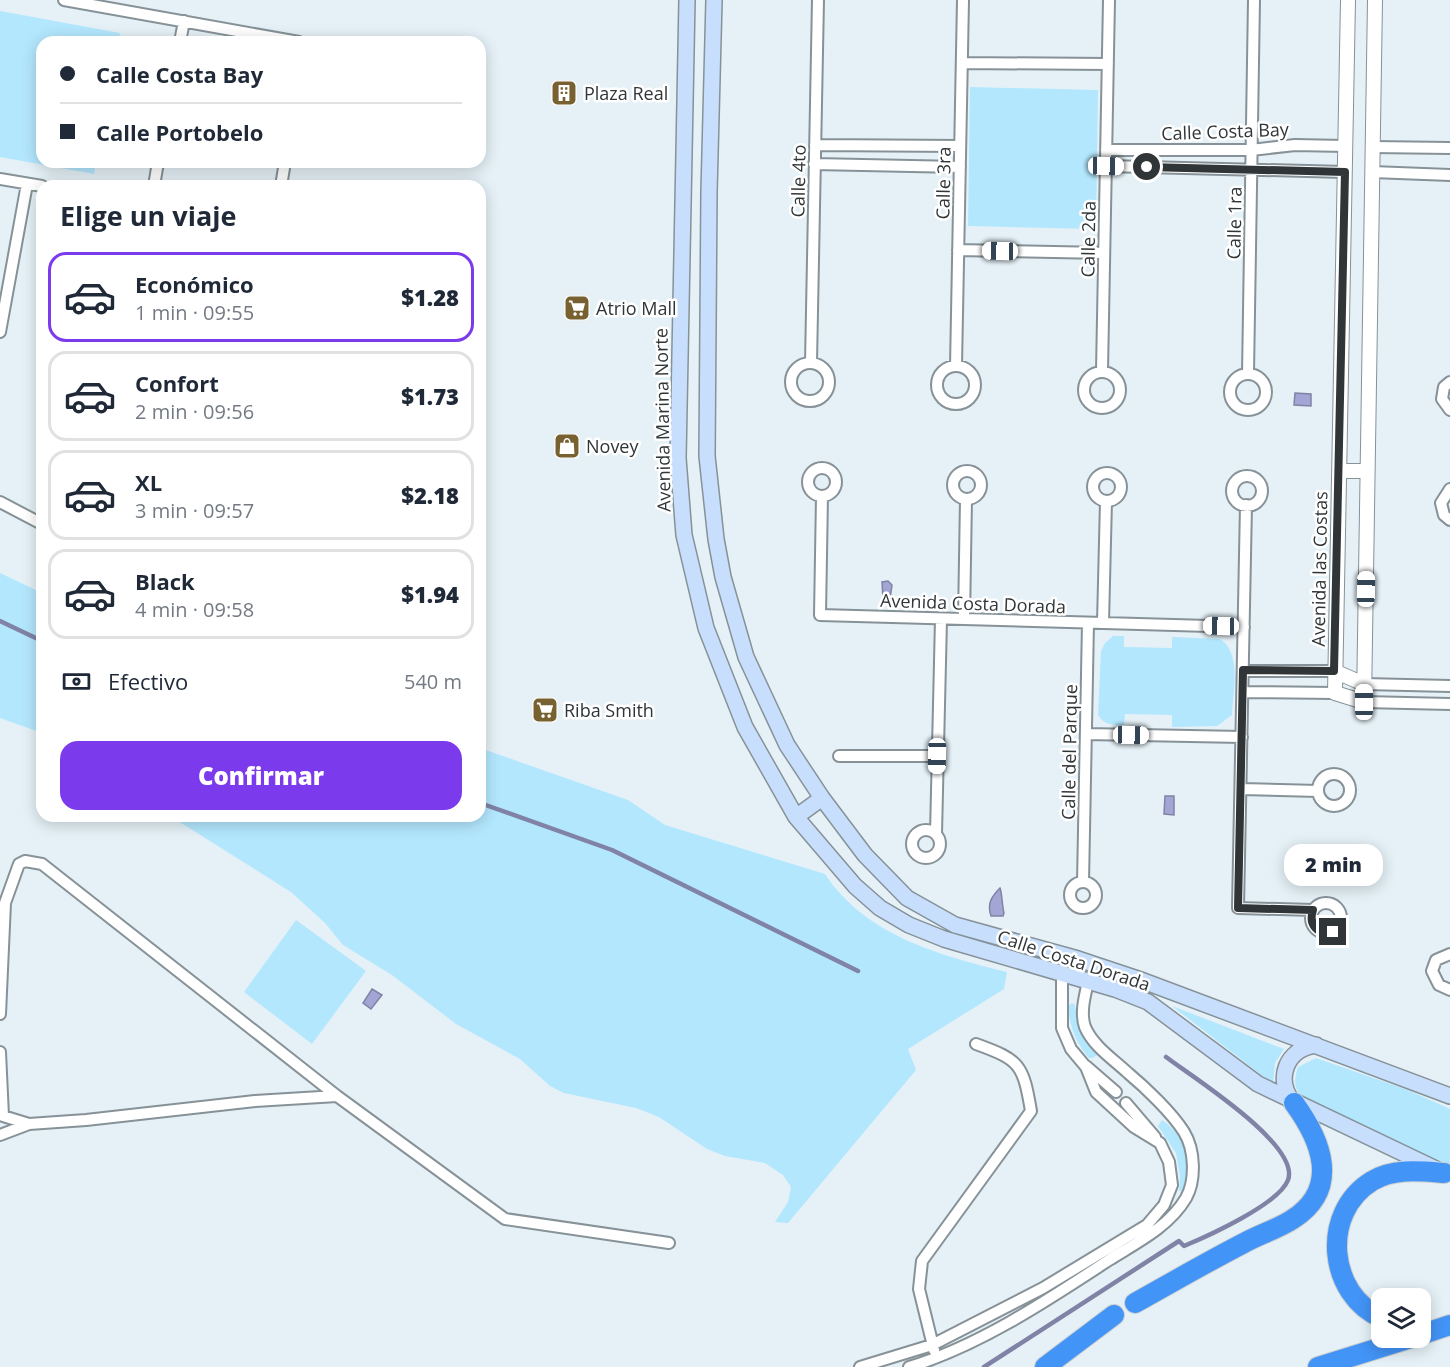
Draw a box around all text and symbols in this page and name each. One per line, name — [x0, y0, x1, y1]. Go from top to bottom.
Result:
text: Calle Costa Bay — [96, 59, 263, 89]
building icon: Plaza Real — [549, 78, 579, 108]
place label: Plaza Real — [584, 81, 668, 105]
text: Calle Portobelo — [96, 117, 263, 147]
street label: Calle Costa Bay — [1161, 117, 1290, 145]
street label: Calle 4to — [785, 144, 811, 218]
street label: Calle 3ra — [930, 146, 956, 220]
route start — [1133, 153, 1160, 180]
car — [1088, 157, 1124, 175]
street label: Calle 1ra — [1221, 186, 1247, 260]
text: Elige un viaje — [60, 197, 236, 234]
street label: Calle 2da — [1075, 201, 1101, 277]
car — [982, 242, 1018, 260]
text: Económico — [135, 269, 254, 299]
icon: car — [63, 270, 117, 324]
text: $1.28 — [401, 282, 459, 312]
supermarket icon: Atrio Mall — [562, 293, 592, 323]
place label: Atrio Mall — [596, 296, 676, 320]
text: 1 min · 09:55 — [135, 299, 254, 326]
street label: Avenida Marina Norte — [648, 328, 676, 512]
text: Confort — [135, 368, 219, 398]
icon: car — [63, 369, 117, 423]
text: $1.73 — [401, 381, 459, 411]
text: 2 min · 09:56 — [135, 398, 254, 425]
shop icon: Novey — [552, 431, 582, 461]
place label: Novey — [586, 434, 639, 458]
text: XL — [135, 467, 162, 497]
icon: car — [63, 468, 117, 522]
text: $2.18 — [401, 480, 459, 510]
street label: Avenida las Costas — [1306, 491, 1332, 647]
text: 3 min · 09:57 — [135, 497, 254, 524]
text: Black — [135, 566, 195, 596]
icon: car — [63, 567, 117, 621]
car — [1357, 571, 1375, 607]
text: $1.94 — [401, 579, 459, 609]
street label: Avenida Costa Dorada — [880, 588, 1066, 618]
text: 4 min · 09:58 — [135, 596, 254, 623]
car — [1203, 617, 1239, 635]
icon: cash — [60, 665, 93, 698]
text: Efectivo — [108, 666, 188, 696]
text: 540 m — [404, 668, 462, 695]
street label: Calle del Parque — [1056, 684, 1082, 820]
car — [1355, 684, 1373, 720]
supermarket icon: Riba Smith — [530, 695, 560, 725]
place label: Riba Smith — [564, 698, 654, 722]
car — [1113, 726, 1149, 744]
car — [928, 738, 946, 774]
button: Confirmar — [60, 741, 462, 810]
callout: 2 min — [1284, 845, 1382, 887]
text: 2 min — [1305, 851, 1362, 878]
route end — [1319, 918, 1346, 945]
street label: Calle Costa Dorada — [995, 924, 1153, 996]
map controls — [1371, 1288, 1431, 1348]
button: layers — [1371, 1288, 1431, 1348]

